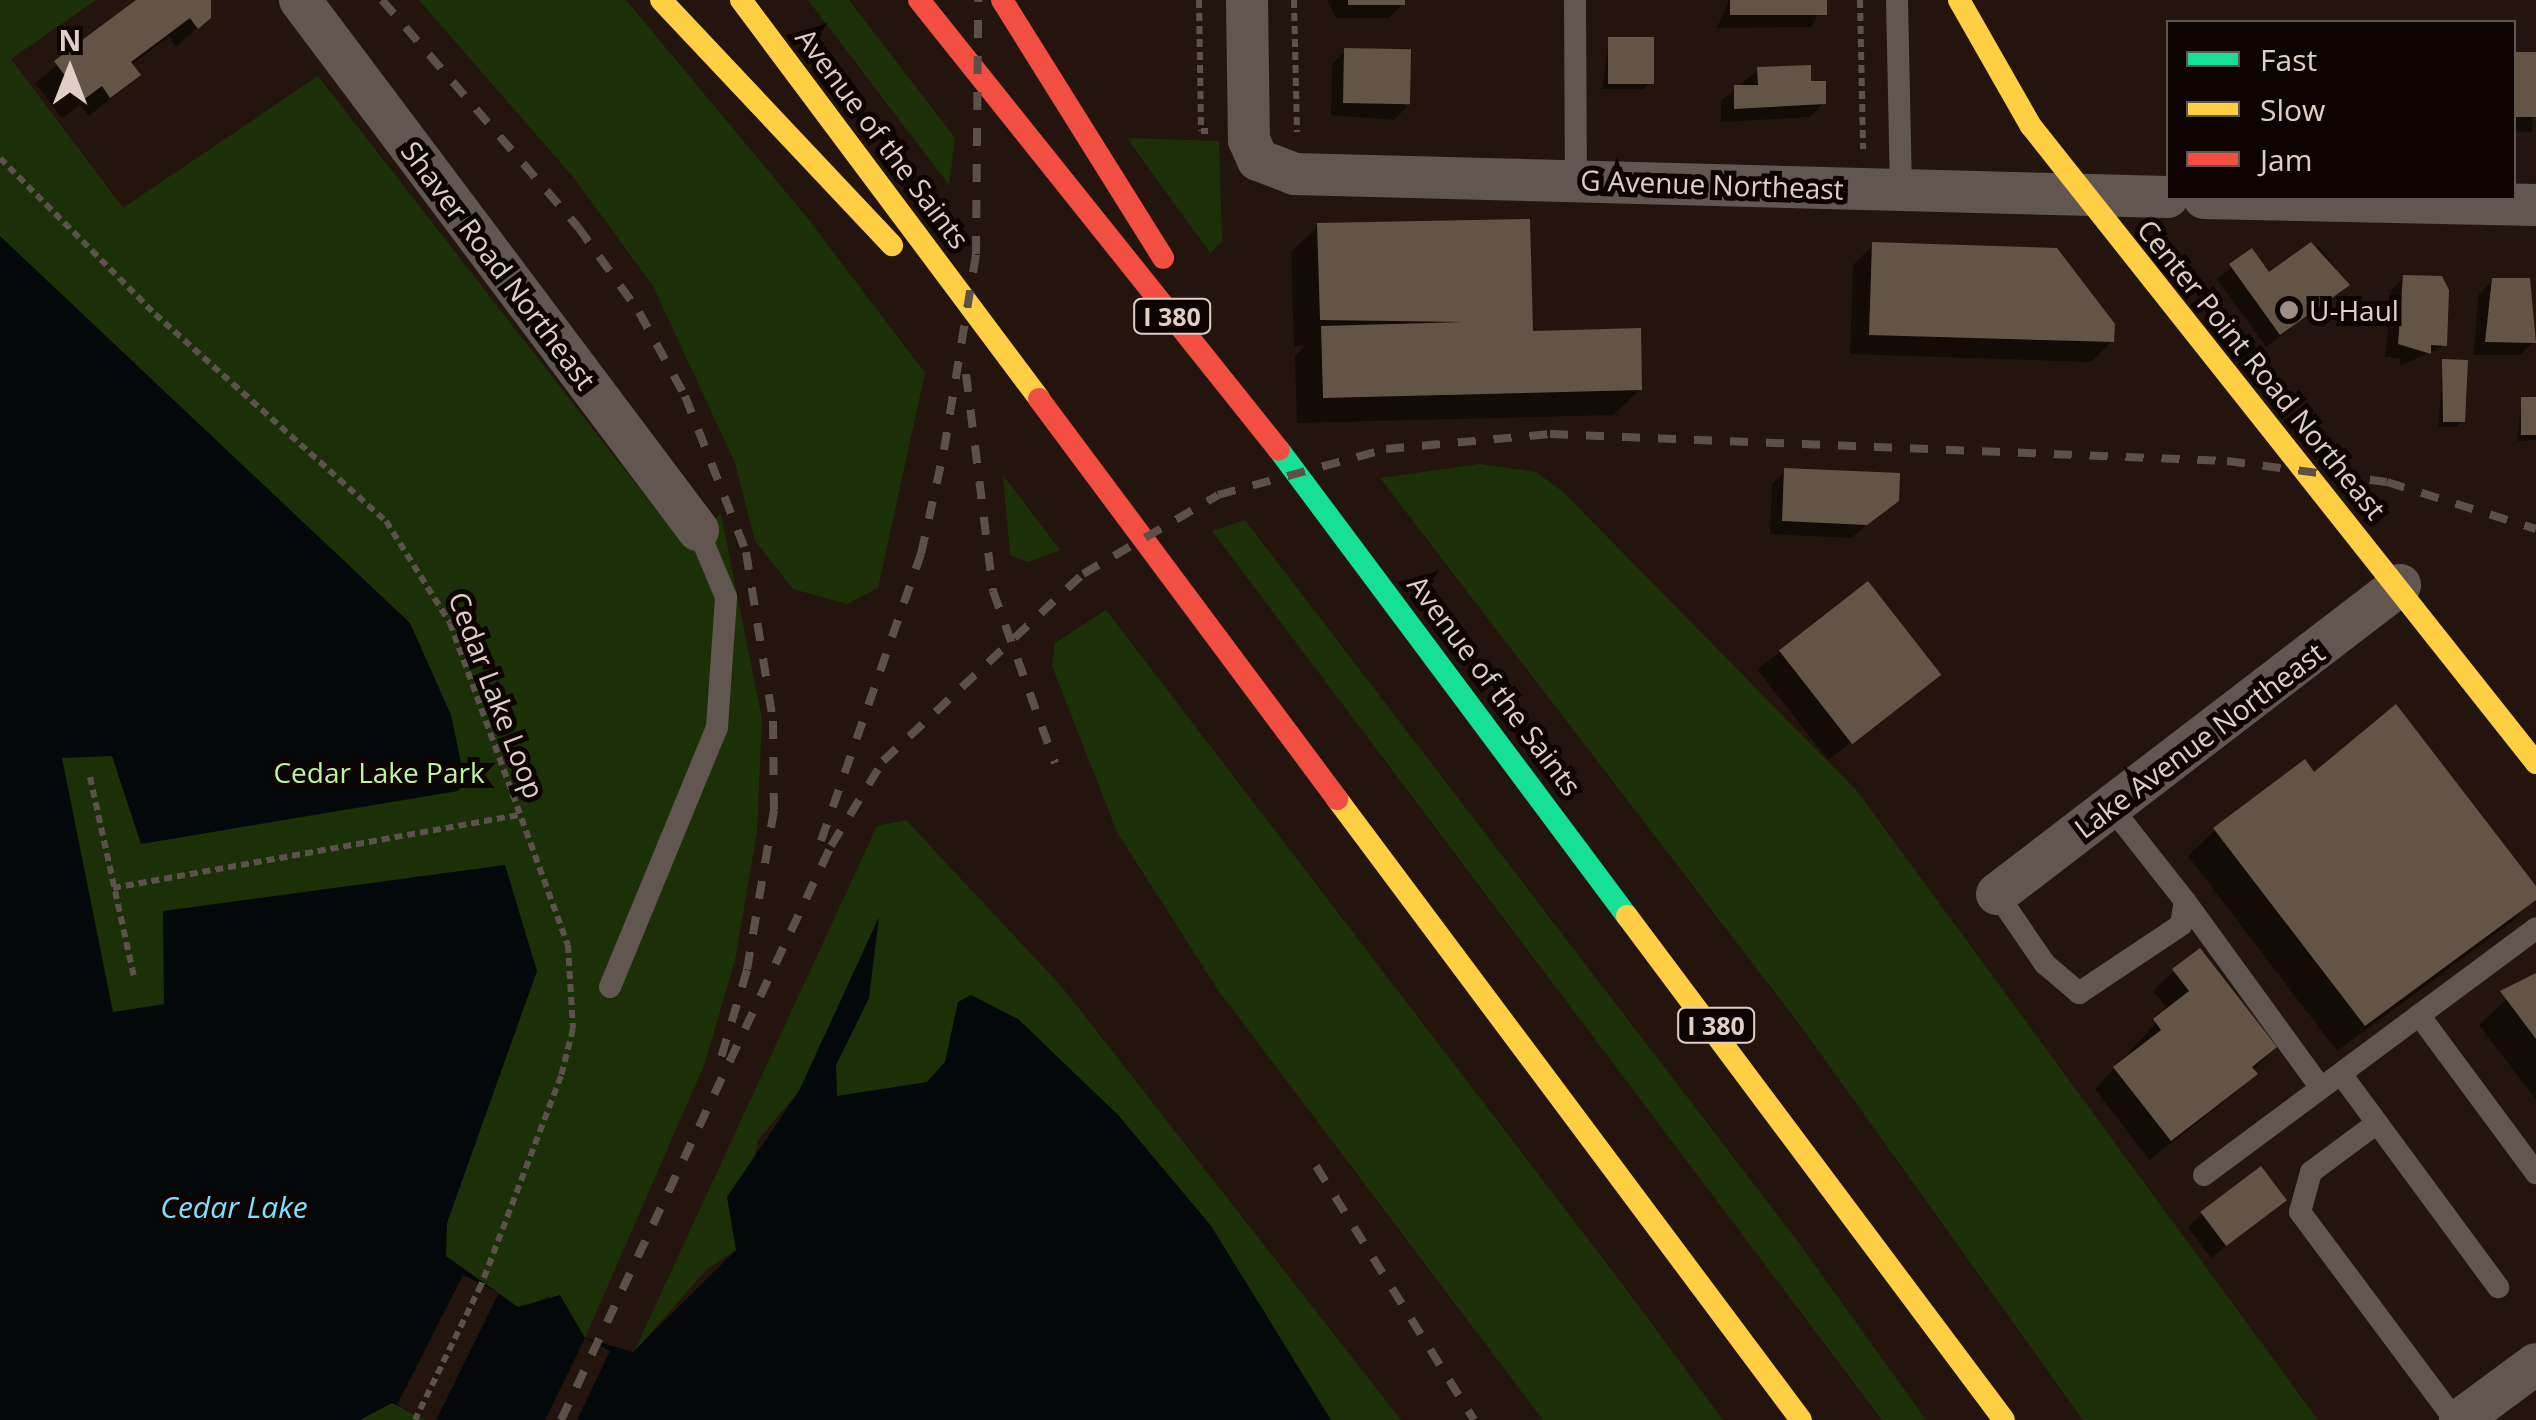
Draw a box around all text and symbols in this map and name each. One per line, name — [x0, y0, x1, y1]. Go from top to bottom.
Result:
north arrow — [20, 20, 120, 120]
legend — [2166, 20, 2516, 200]
text: N — [59, 21, 81, 59]
street label: Avenue of the Saints — [789, 21, 977, 255]
text: Fast — [2260, 39, 2317, 80]
text: Slow — [2260, 89, 2325, 130]
street label: Shaver Road Northeast — [395, 134, 603, 396]
text: Jam — [2260, 139, 2313, 180]
street label: G Avenue Northeast — [1580, 163, 1844, 205]
street label: Center Point Road Northeast — [2131, 213, 2393, 525]
place label: U-Haul — [2309, 293, 2399, 327]
road number: I 380 — [1132, 296, 1212, 336]
marker: U-Haul — [2278, 299, 2300, 321]
street label: Avenue of the Saints — [1401, 568, 1589, 802]
street label: Cedar Lake Loop — [442, 587, 552, 803]
street label: Lake Avenue Northeast — [2068, 635, 2330, 845]
park label: Cedar Lake Park — [273, 755, 485, 789]
road number: I 380 — [1676, 1005, 1756, 1045]
water label: Cedar Lake — [160, 1189, 308, 1225]

